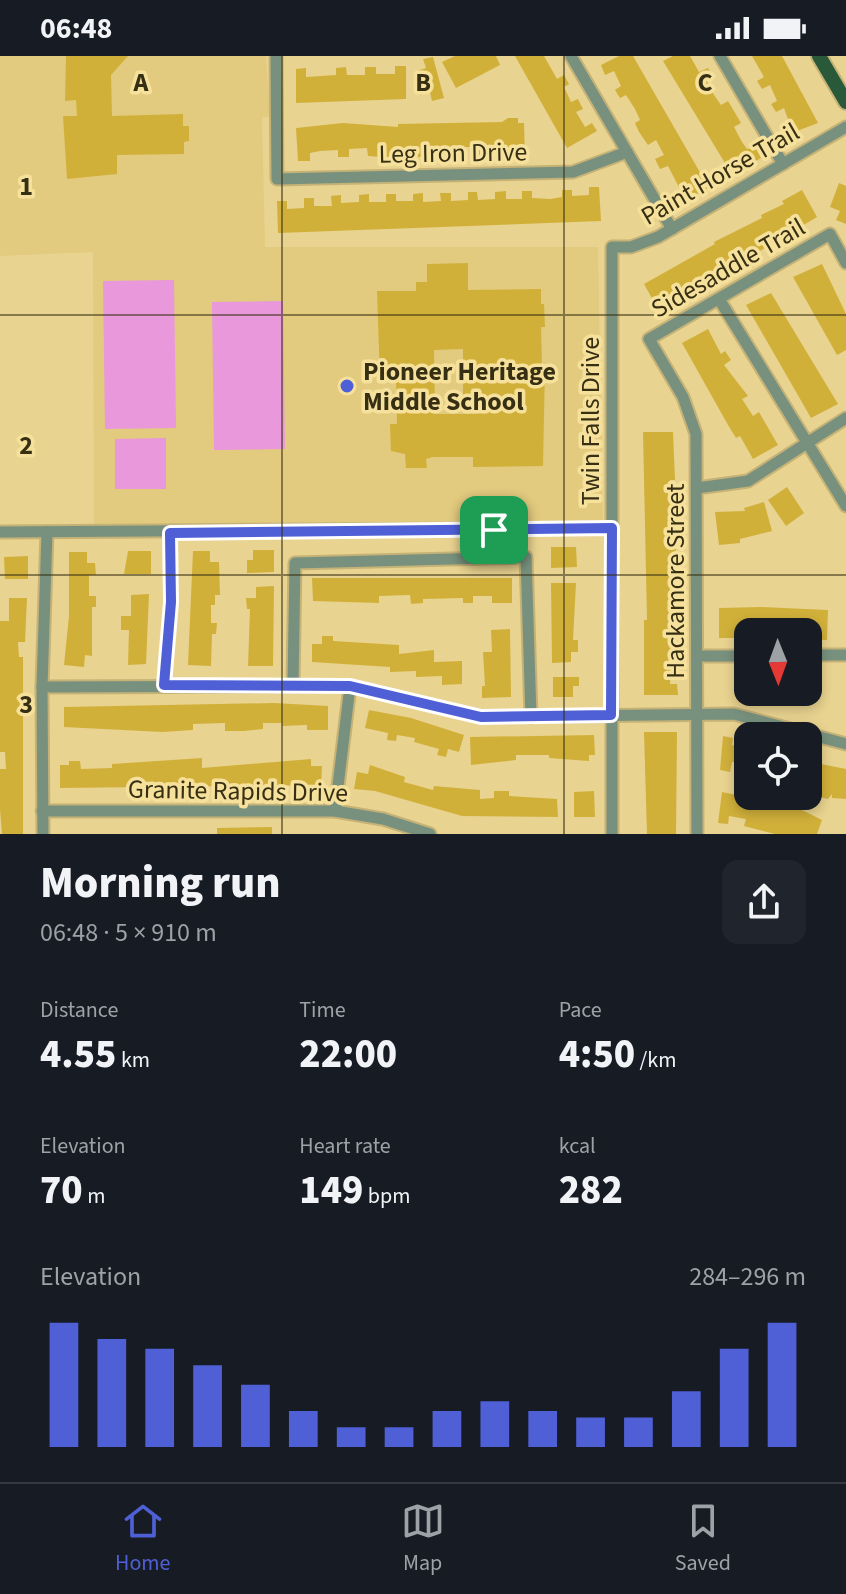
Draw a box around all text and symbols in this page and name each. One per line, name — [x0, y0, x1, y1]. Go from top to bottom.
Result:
text: 06:48 — [40, 7, 112, 50]
text: A — [133, 64, 150, 101]
text: B — [415, 64, 431, 101]
text: C — [697, 64, 713, 101]
street label: Paint Horse Trail — [634, 114, 806, 234]
street label: Leg Iron Drive — [378, 133, 528, 173]
text: 1 — [19, 168, 33, 205]
street label: Sidesaddle Trail — [644, 209, 812, 327]
street label: Twin Falls Drive — [572, 337, 609, 505]
place label: Pioneer Heritage Middle School — [363, 353, 556, 420]
marker: Pioneer Heritage Middle School — [338, 377, 356, 395]
text: 2 — [19, 427, 33, 464]
street label: Hackamore Street — [657, 483, 694, 679]
pin — [460, 496, 528, 564]
icon: arrive — [472, 508, 516, 552]
north arrow — [734, 618, 822, 706]
map controls — [734, 618, 822, 810]
text: 3 — [19, 686, 33, 723]
button: locate — [734, 722, 822, 810]
street label: Granite Rapids Drive — [128, 771, 348, 811]
text: Morning run — [40, 852, 281, 915]
button: share — [722, 860, 806, 944]
text: 06:48 · 5 × 910 m — [40, 914, 217, 951]
text: Distance — [40, 994, 118, 1026]
text: Time — [299, 994, 346, 1026]
text: Pace — [559, 994, 602, 1026]
text: 4.55 — [40, 1026, 116, 1083]
text: 22:00 — [299, 1026, 397, 1083]
text: 4:50 — [559, 1026, 635, 1083]
text: km — [116, 1044, 150, 1076]
text: /km — [635, 1044, 676, 1076]
text: Elevation — [40, 1130, 126, 1162]
text: Heart rate — [299, 1130, 391, 1162]
text: kcal — [559, 1130, 596, 1162]
text: 70 — [40, 1162, 83, 1219]
text: 149 — [299, 1162, 363, 1219]
text: 282 — [559, 1162, 623, 1219]
text: m — [83, 1180, 105, 1212]
text: bpm — [363, 1180, 410, 1212]
text: Elevation — [40, 1258, 141, 1295]
text: 284–296 m — [689, 1258, 806, 1295]
tab: Home — [115, 1499, 170, 1579]
tab: Map — [401, 1499, 445, 1579]
tab: Saved — [675, 1499, 731, 1579]

